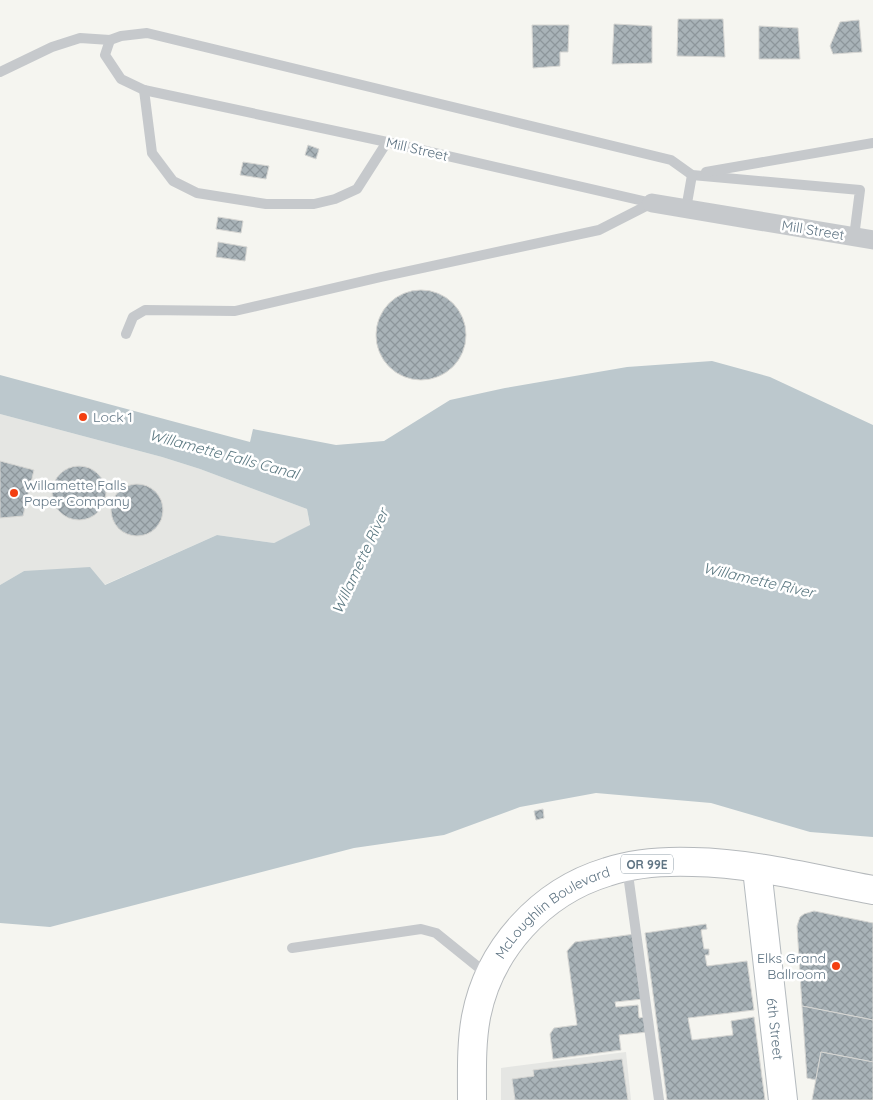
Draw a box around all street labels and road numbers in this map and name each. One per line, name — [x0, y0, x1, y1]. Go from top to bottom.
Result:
street label: Mill Street — [384, 133, 450, 165]
street label: Mill Street — [780, 216, 846, 244]
road number: OR 99E — [621, 854, 673, 874]
street label: McLoughlin Boulevard — [491, 863, 612, 962]
street label: 6th Street — [763, 997, 787, 1061]

